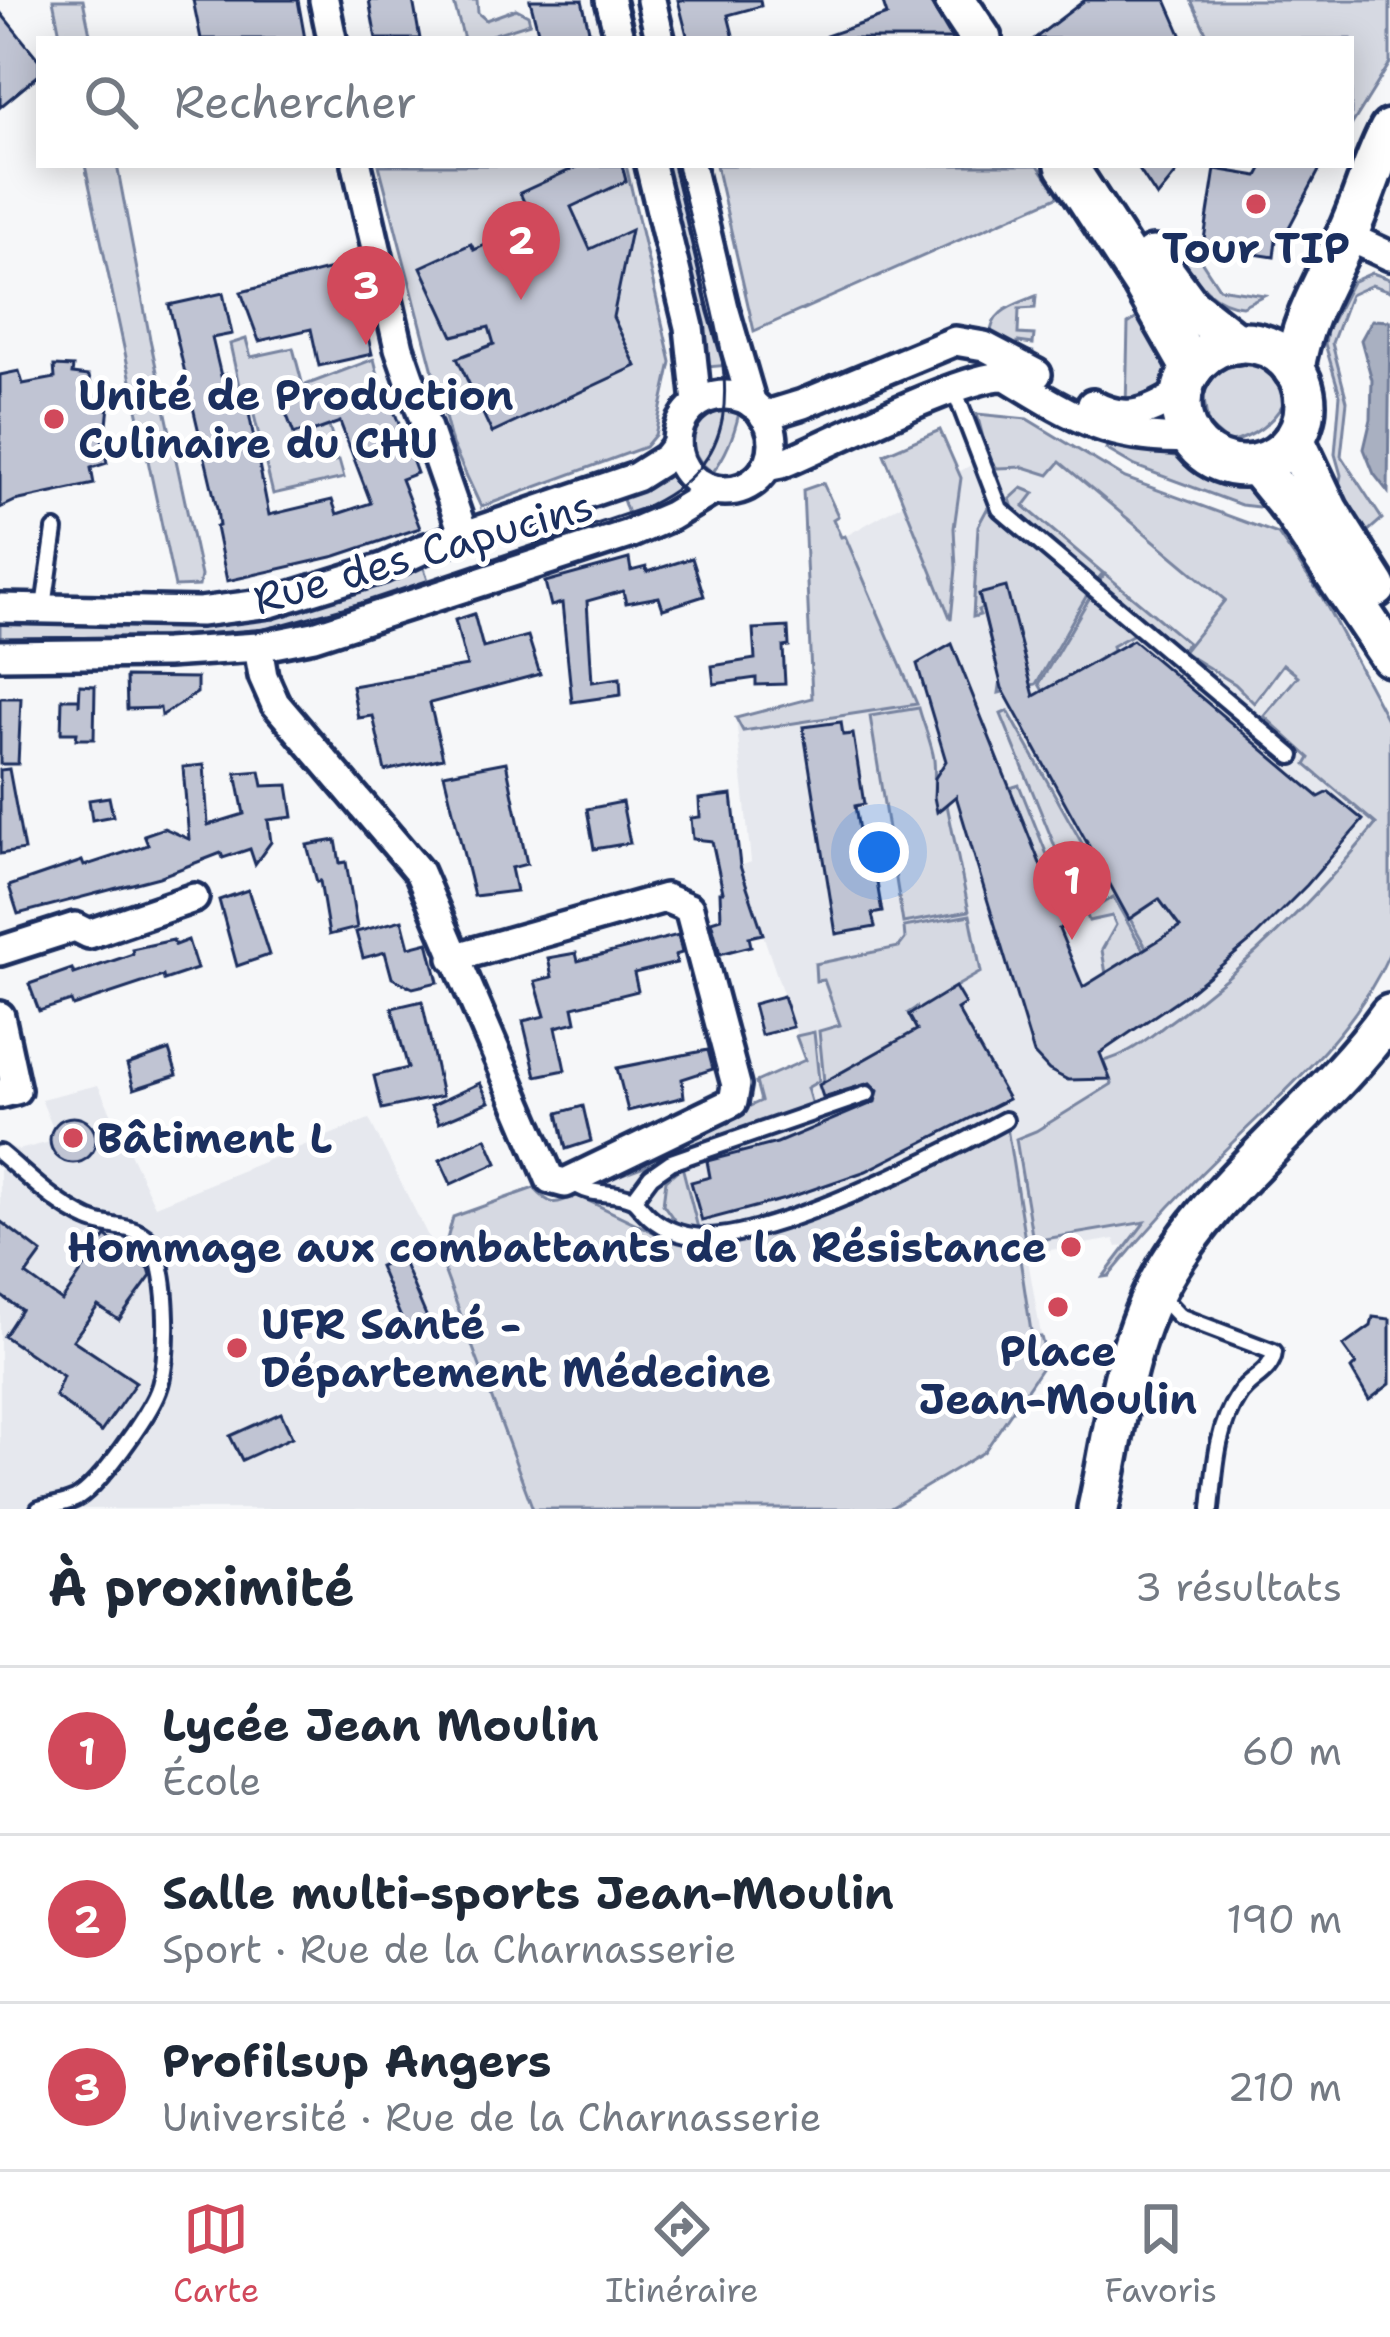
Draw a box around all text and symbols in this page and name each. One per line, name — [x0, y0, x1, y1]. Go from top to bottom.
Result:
search box — [36, 36, 1354, 168]
icon: search — [78, 69, 144, 135]
text: Rechercher — [174, 72, 417, 132]
marker: Tour TIP — [1243, 191, 1269, 217]
pin: 2 — [482, 201, 560, 300]
place label: Tour TIP — [1162, 220, 1350, 276]
pin: 3 — [327, 246, 405, 345]
place label: Unité de Production Culinaire du CHU — [78, 367, 514, 471]
marker: Unité de Production Culinaire du CHU — [41, 406, 67, 432]
street label: Rue des Capucins — [247, 477, 599, 627]
your location — [849, 822, 909, 882]
pin: 1 — [1033, 841, 1111, 940]
place label: Bâtiment L — [97, 1110, 332, 1166]
marker: Bâtiment L — [60, 1125, 86, 1151]
place label: Hommage aux combattants de la Résistance — [67, 1219, 1047, 1275]
marker: Hommage aux combattants de la Résistance — [1058, 1234, 1084, 1260]
marker: Place Jean-Moulin — [1045, 1294, 1071, 1320]
place label: UFR Santé - Département Médecine — [261, 1296, 771, 1400]
place label: Place Jean-Moulin — [919, 1323, 1197, 1427]
marker: UFR Santé - Département Médecine — [224, 1335, 250, 1361]
text: À proximité — [48, 1553, 355, 1621]
text: 3 résultats — [1135, 1561, 1342, 1613]
text: Lycée Jean Moulin — [162, 1695, 599, 1755]
text: 1 — [78, 1725, 96, 1777]
text: 60 m — [1242, 1725, 1342, 1777]
text: École — [162, 1755, 261, 1807]
text: Salle multi-sports Jean-Moulin — [162, 1863, 894, 1923]
text: 2 — [73, 1893, 101, 1945]
text: 190 m — [1226, 1893, 1342, 1945]
text: Sport · Rue de la Charnasserie — [162, 1923, 736, 1975]
text: Profilsup Angers — [162, 2031, 551, 2091]
text: 3 — [73, 2061, 101, 2113]
text: 210 m — [1227, 2061, 1342, 2113]
text: Université · Rue de la Charnasserie — [162, 2091, 821, 2143]
tab: Carte — [173, 2196, 259, 2313]
tab: Itinéraire — [605, 2196, 759, 2313]
tab: Favoris — [1104, 2196, 1217, 2313]

